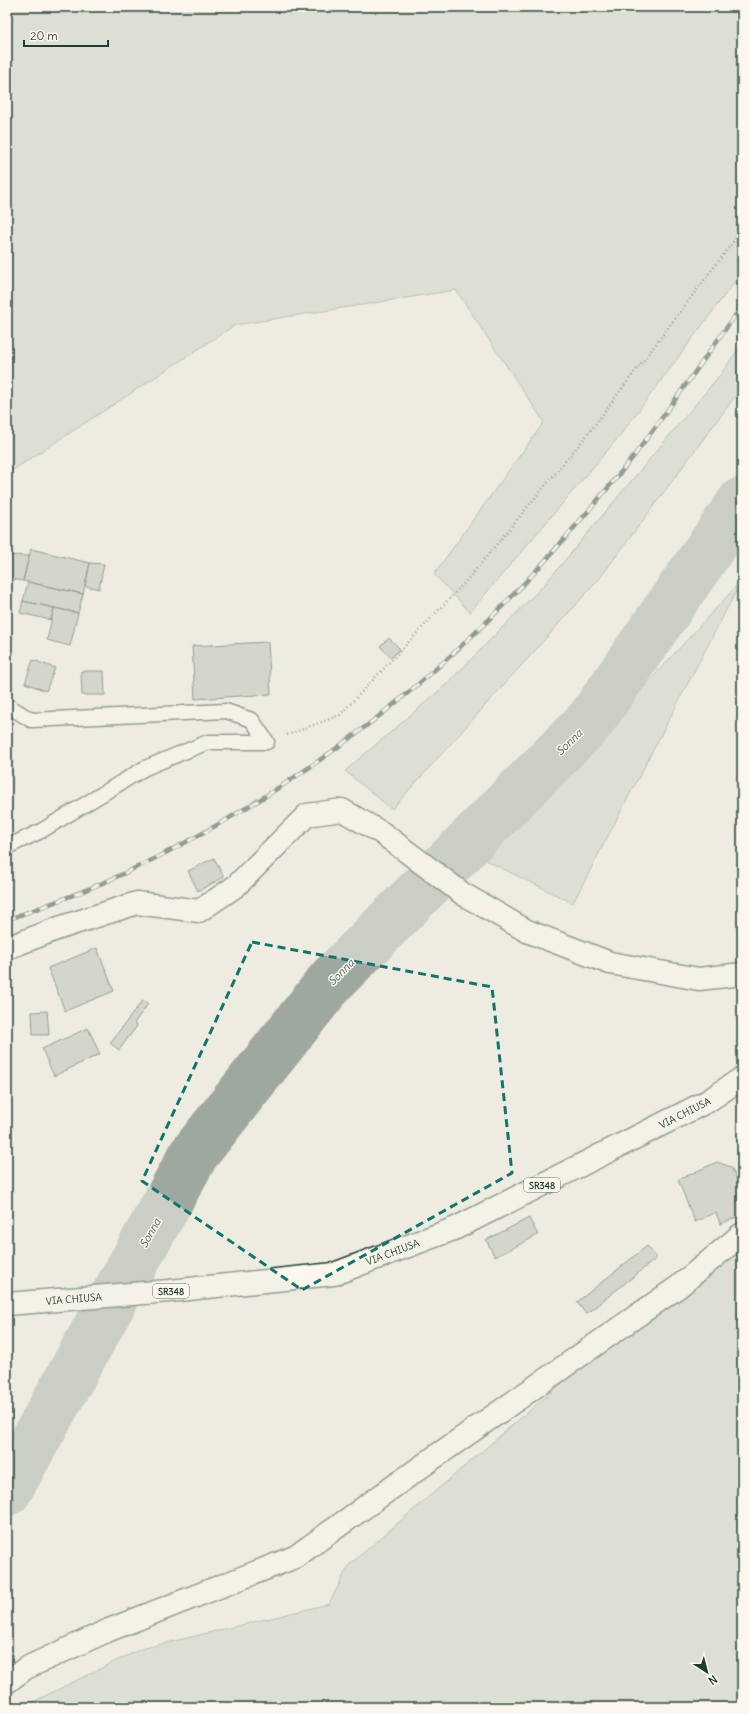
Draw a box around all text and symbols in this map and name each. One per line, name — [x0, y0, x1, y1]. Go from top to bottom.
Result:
scale bar — [24, 22, 108, 48]
text: 20 m — [30, 28, 58, 43]
water label: Sonna — [553, 725, 586, 758]
water label: Sonna — [325, 955, 357, 988]
street label: VIA CHIUSA — [657, 1094, 713, 1131]
road number: SR348 — [524, 1178, 560, 1192]
water label: Sonna — [136, 1215, 164, 1250]
street label: VIA CHIUSA — [364, 1236, 422, 1268]
road number: SR348 — [153, 1284, 189, 1298]
street label: VIA CHIUSA — [45, 1290, 103, 1307]
north arrow — [687, 1652, 727, 1692]
text: N — [706, 1672, 720, 1688]

